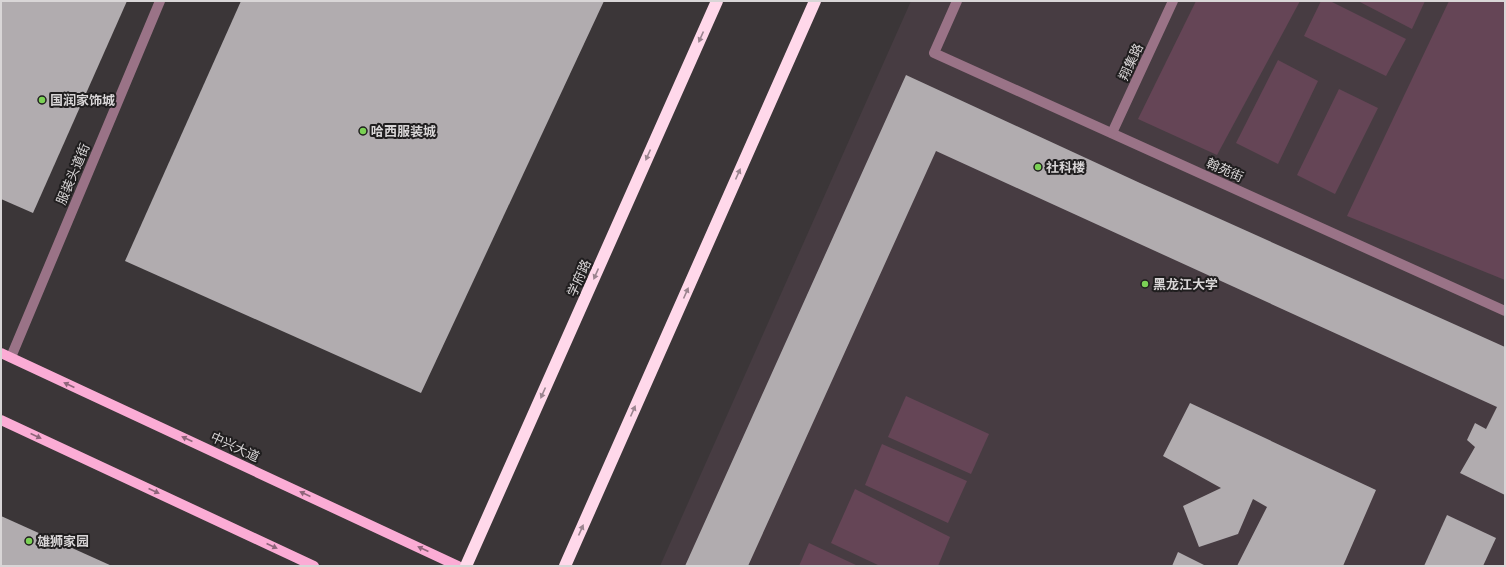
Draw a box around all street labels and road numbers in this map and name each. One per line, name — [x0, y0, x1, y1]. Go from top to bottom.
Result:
street label: 翔集路 — [1116, 41, 1146, 83]
street label: 服装头道街 — [53, 141, 93, 207]
street label: 翰苑街 — [1204, 155, 1246, 185]
street label: 学府路 — [564, 257, 594, 299]
street label: 中兴大道 — [208, 429, 262, 465]

